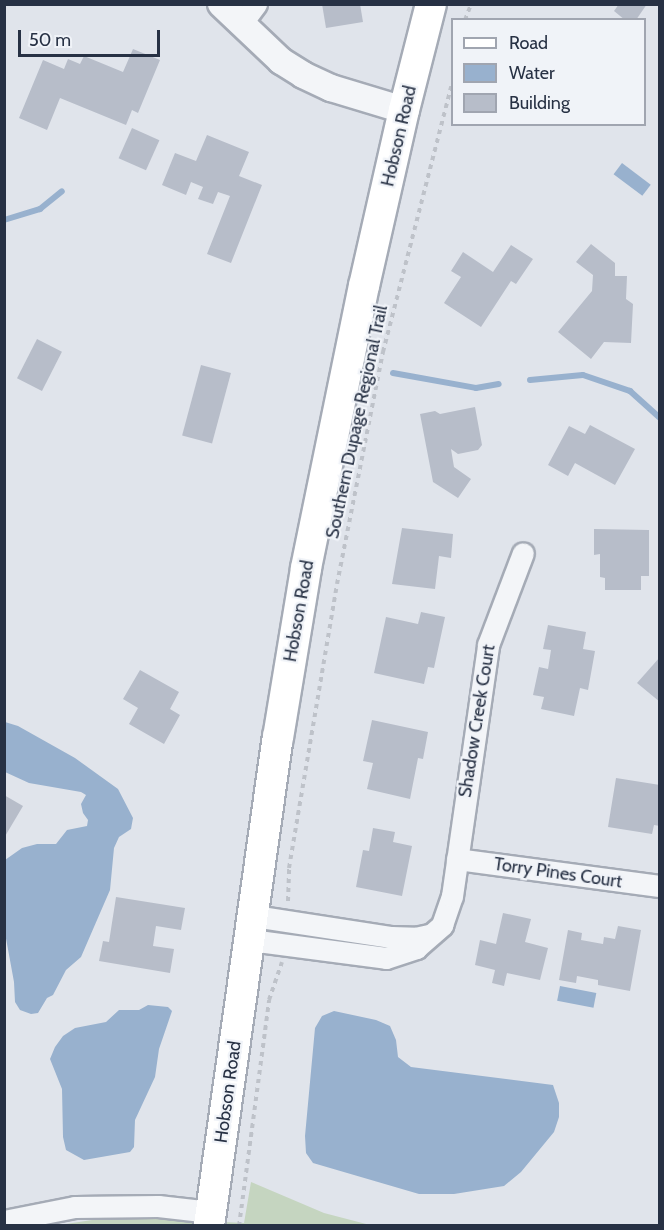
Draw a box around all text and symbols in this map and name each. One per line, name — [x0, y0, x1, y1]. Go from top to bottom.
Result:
scale bar — [21, 18, 164, 56]
legend — [451, 18, 646, 126]
text: 50 m — [29, 29, 71, 51]
text: Road — [509, 32, 548, 54]
text: Water — [509, 62, 555, 84]
street label: Hobson Road — [377, 83, 421, 189]
text: Building — [509, 92, 570, 114]
street label: Southern Dupage Regional Trail — [322, 303, 392, 541]
street label: Hobson Road — [279, 558, 319, 664]
street label: Shadow Creek Court — [454, 643, 500, 799]
street label: Torry Pines Court — [492, 853, 624, 893]
street label: Hobson Road — [210, 1040, 246, 1144]

